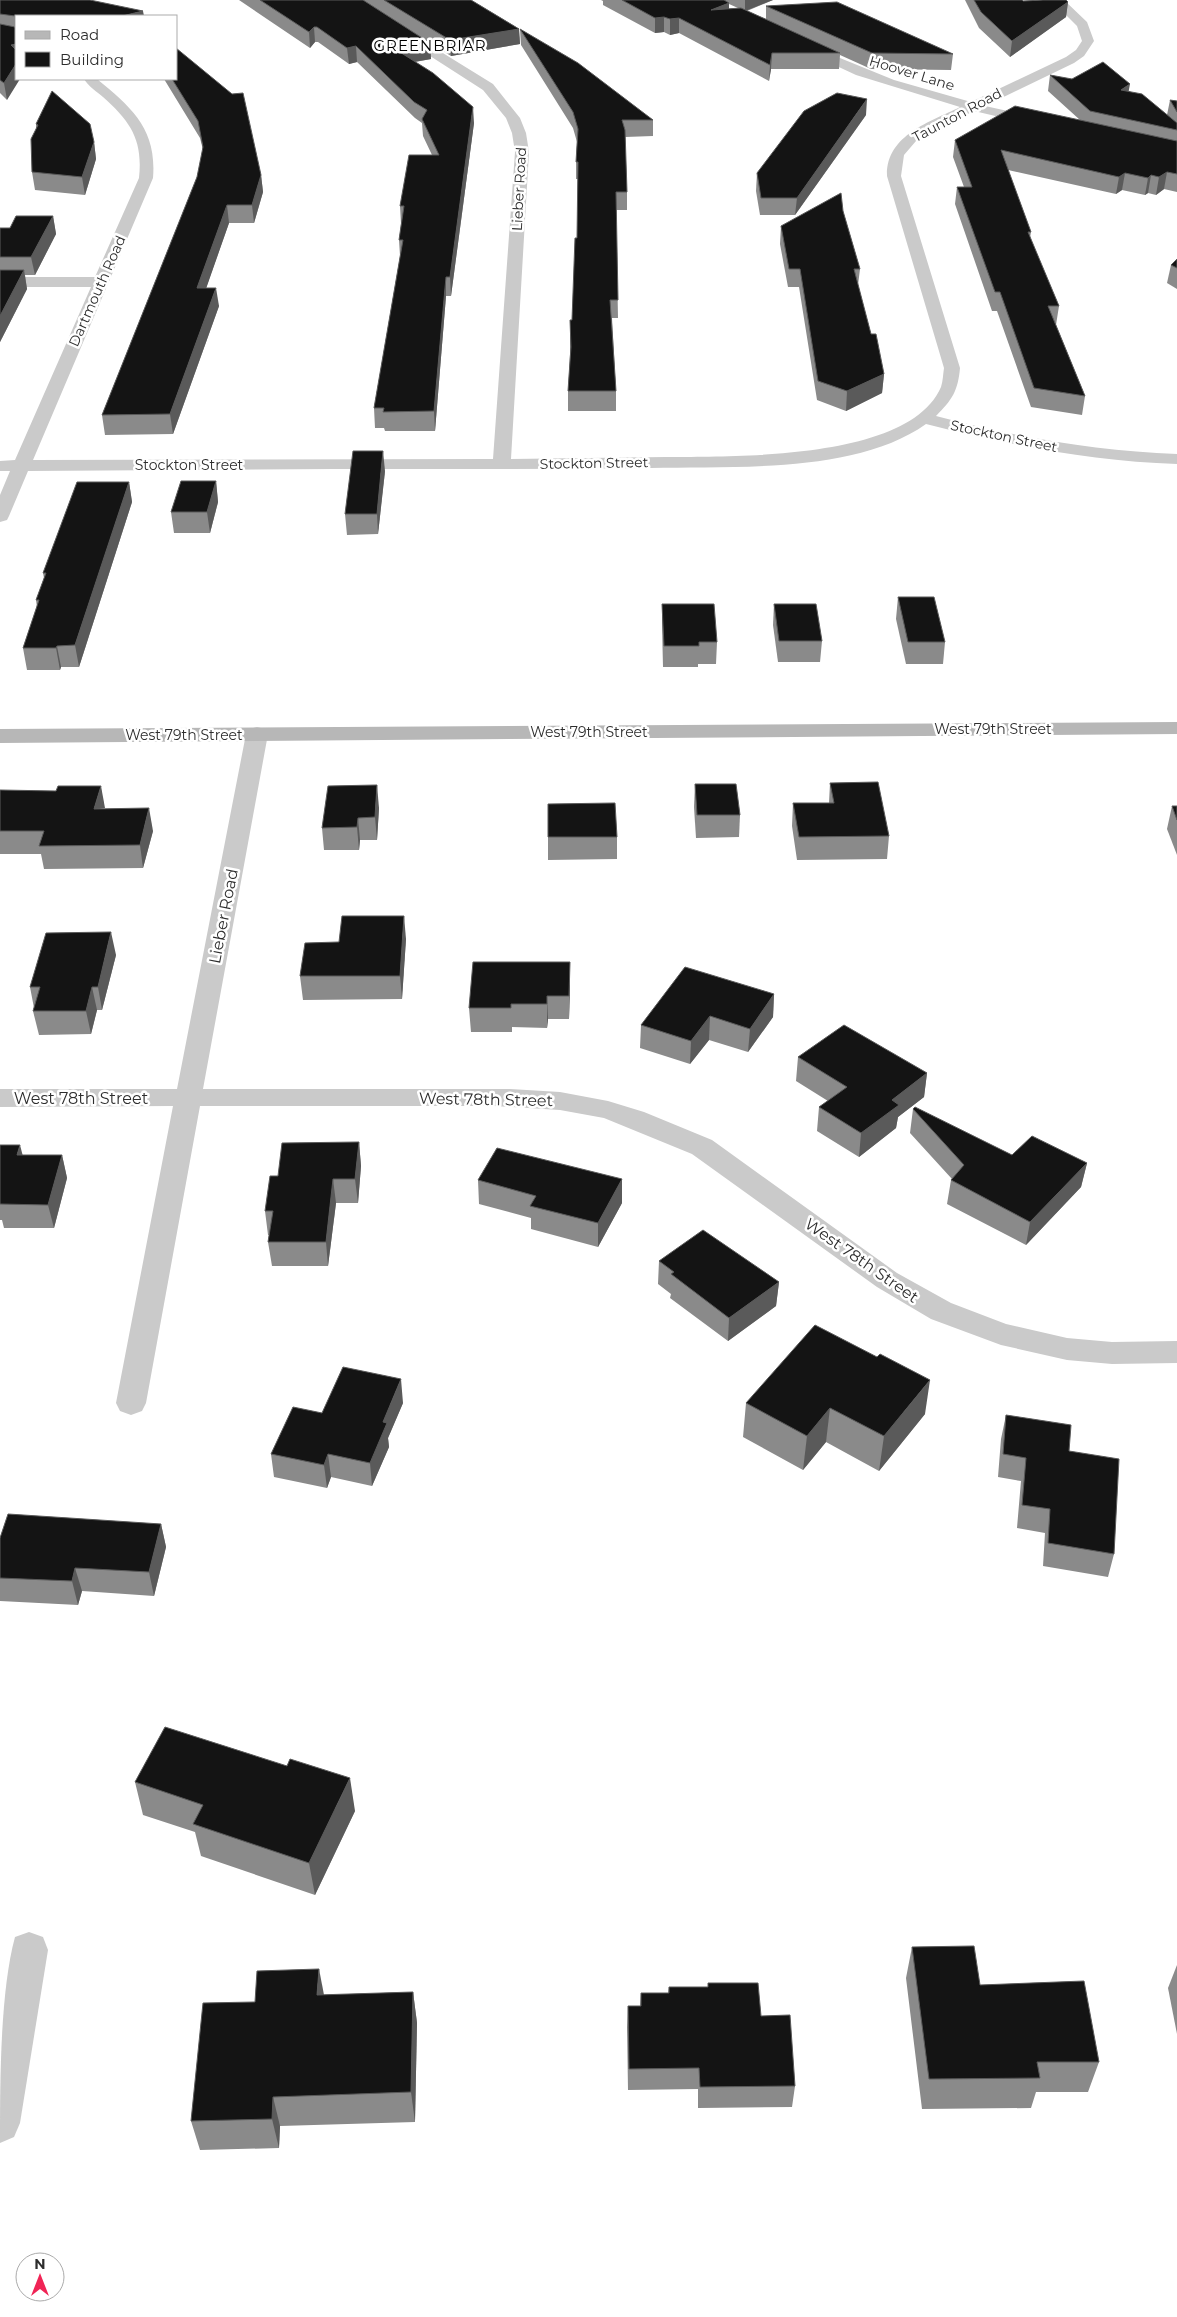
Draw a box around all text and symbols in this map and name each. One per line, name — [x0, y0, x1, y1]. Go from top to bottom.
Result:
legend — [15, 15, 178, 80]
text: Road — [60, 25, 99, 44]
district label: GREENBRIAR — [374, 36, 487, 55]
text: Building — [60, 50, 124, 69]
street label: Hoover Lane — [867, 51, 957, 95]
street label: Taunton Road — [909, 84, 1005, 146]
street label: Lieber Road — [508, 146, 530, 232]
street label: Dartmouth Road — [64, 233, 130, 349]
street label: Stockton Street — [949, 416, 1059, 456]
street label: Stockton Street — [540, 453, 649, 473]
street label: Stockton Street — [135, 456, 244, 474]
street label: West 79th Street — [934, 720, 1052, 738]
street label: West 79th Street — [530, 723, 648, 741]
street label: West 79th Street — [125, 726, 243, 744]
street label: Lieber Road — [205, 867, 242, 965]
street label: West 78th Street — [14, 1089, 149, 1108]
street label: West 78th Street — [419, 1089, 554, 1110]
street label: West 78th Street — [801, 1214, 923, 1307]
north arrow — [15, 2252, 65, 2302]
text: N — [34, 2255, 46, 2273]

